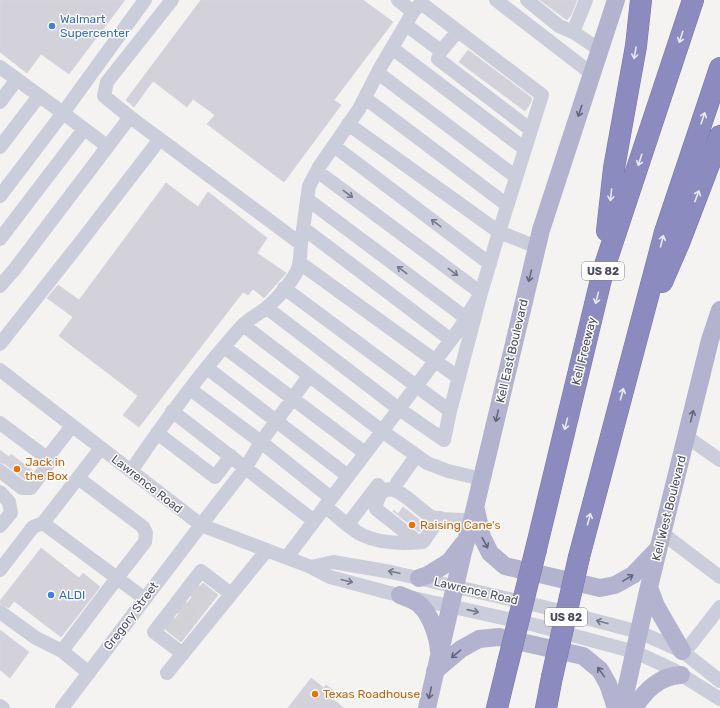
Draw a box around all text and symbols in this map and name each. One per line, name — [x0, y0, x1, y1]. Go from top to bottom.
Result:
place label: Walmart Supercenter — [60, 12, 130, 40]
marker: Walmart Supercenter — [47, 21, 57, 31]
one-way arrow — [677, 30, 684, 43]
one-way arrow — [631, 46, 639, 59]
one-way arrow — [576, 105, 583, 118]
one-way arrow — [700, 112, 708, 124]
one-way arrow — [636, 154, 643, 167]
one-way arrow — [607, 188, 615, 201]
one-way arrow — [343, 190, 354, 199]
one-way arrow — [694, 190, 701, 203]
one-way arrow — [431, 219, 442, 228]
one-way arrow — [659, 235, 667, 248]
road number: US 82 — [582, 262, 624, 280]
one-way arrow — [396, 265, 407, 274]
one-way arrow — [447, 268, 458, 276]
one-way arrow — [525, 269, 533, 282]
one-way arrow — [592, 291, 600, 304]
street label: Kell East Boulevard — [493, 298, 531, 404]
street label: Kell Freeway — [569, 315, 599, 386]
one-way arrow — [619, 387, 627, 400]
one-way arrow — [492, 409, 500, 422]
one-way arrow — [688, 409, 696, 422]
one-way arrow — [562, 417, 569, 430]
street label: Lawrence Road — [109, 452, 185, 516]
street label: Kell West Boulevard — [649, 454, 689, 562]
place label: Jack in the Box — [25, 455, 68, 483]
marker: Jack in the Box — [12, 464, 22, 474]
one-way arrow — [586, 513, 594, 526]
place label: Raising Cane's — [420, 518, 501, 532]
marker: Raising Cane's — [407, 520, 417, 530]
one-way arrow — [482, 537, 489, 549]
one-way arrow — [387, 568, 400, 576]
one-way arrow — [622, 573, 634, 581]
street label: Lawrence Road — [432, 574, 520, 608]
one-way arrow — [340, 578, 353, 586]
street label: Gregory Street — [101, 579, 161, 653]
place label: ALDI — [59, 588, 85, 602]
marker: ALDI — [46, 590, 56, 600]
one-way arrow — [466, 608, 479, 616]
road number: US 82 — [545, 608, 587, 626]
one-way arrow — [596, 618, 609, 625]
one-way arrow — [451, 649, 461, 658]
one-way arrow — [597, 667, 605, 678]
place label: Texas Roadhouse — [323, 687, 420, 701]
one-way arrow — [426, 687, 434, 700]
marker: Texas Roadhouse — [310, 689, 320, 699]

